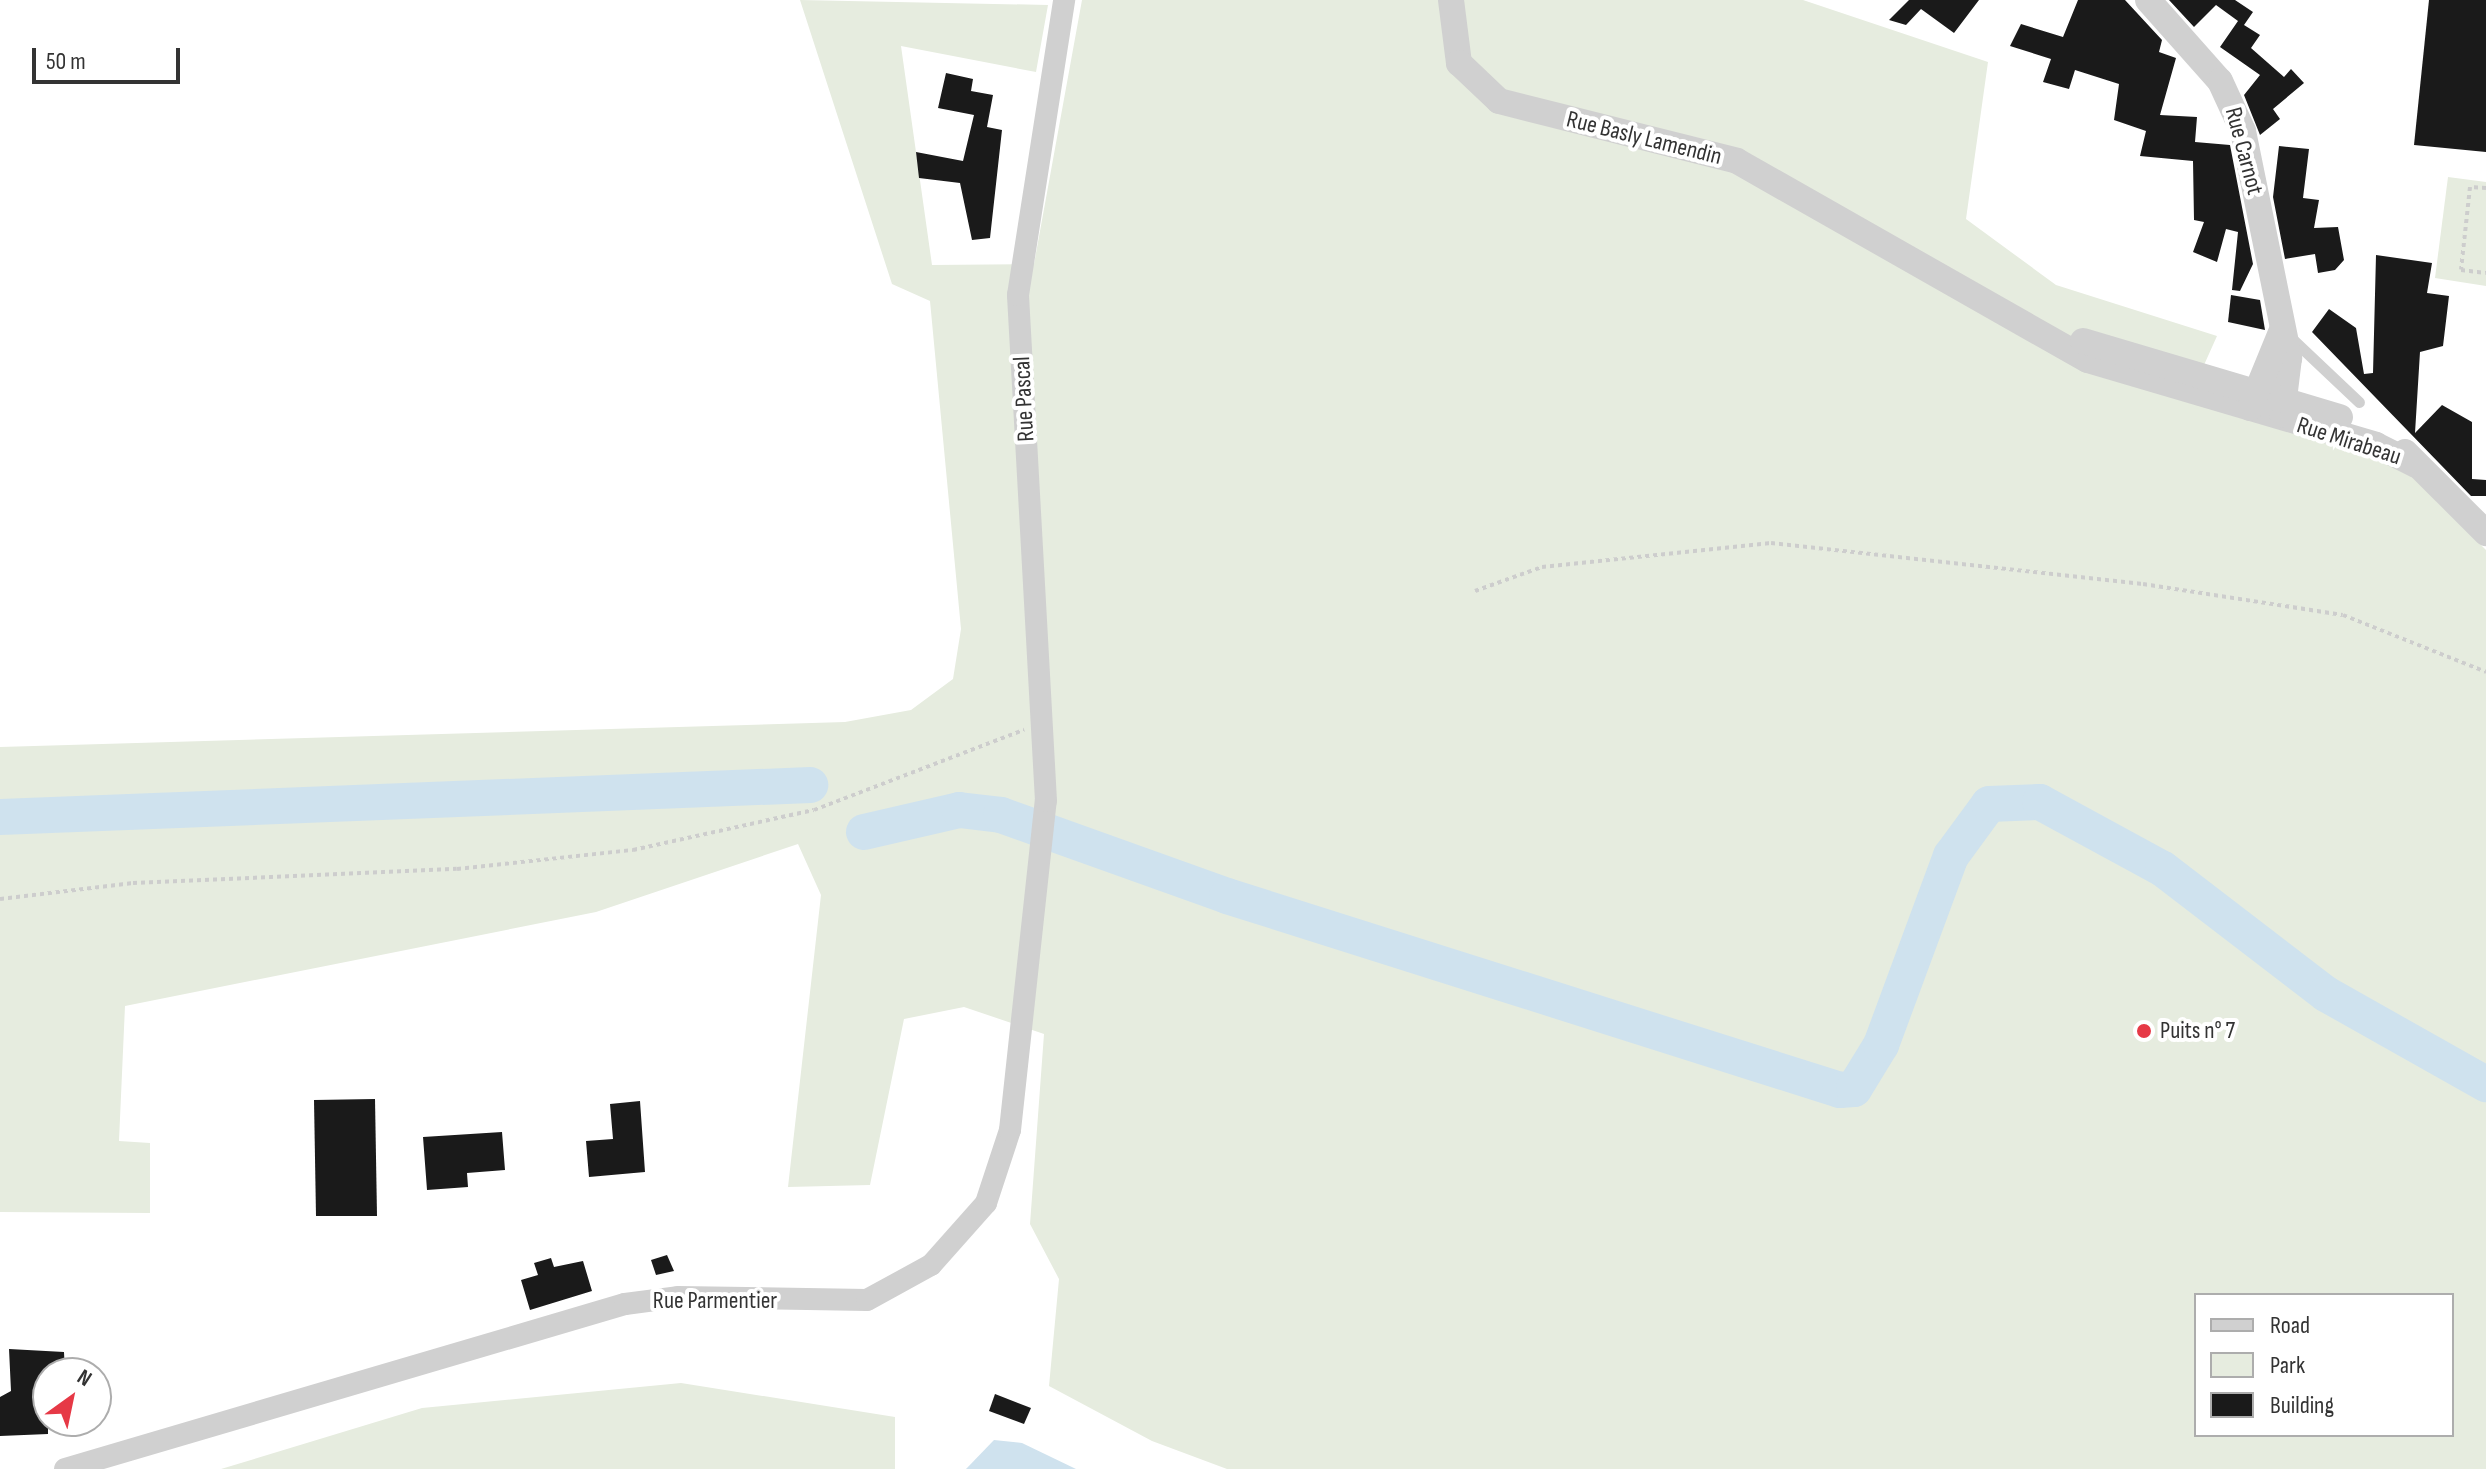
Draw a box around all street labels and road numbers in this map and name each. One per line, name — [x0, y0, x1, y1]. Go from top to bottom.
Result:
street label: Rue Carnot — [2219, 104, 2269, 198]
street label: Rue Basly Lamendin — [1563, 105, 1725, 171]
street label: Rue Pascal — [1007, 356, 1041, 442]
street label: Rue Mirabeau — [2293, 411, 2405, 471]
street label: Rue Parmentier — [653, 1287, 777, 1315]

